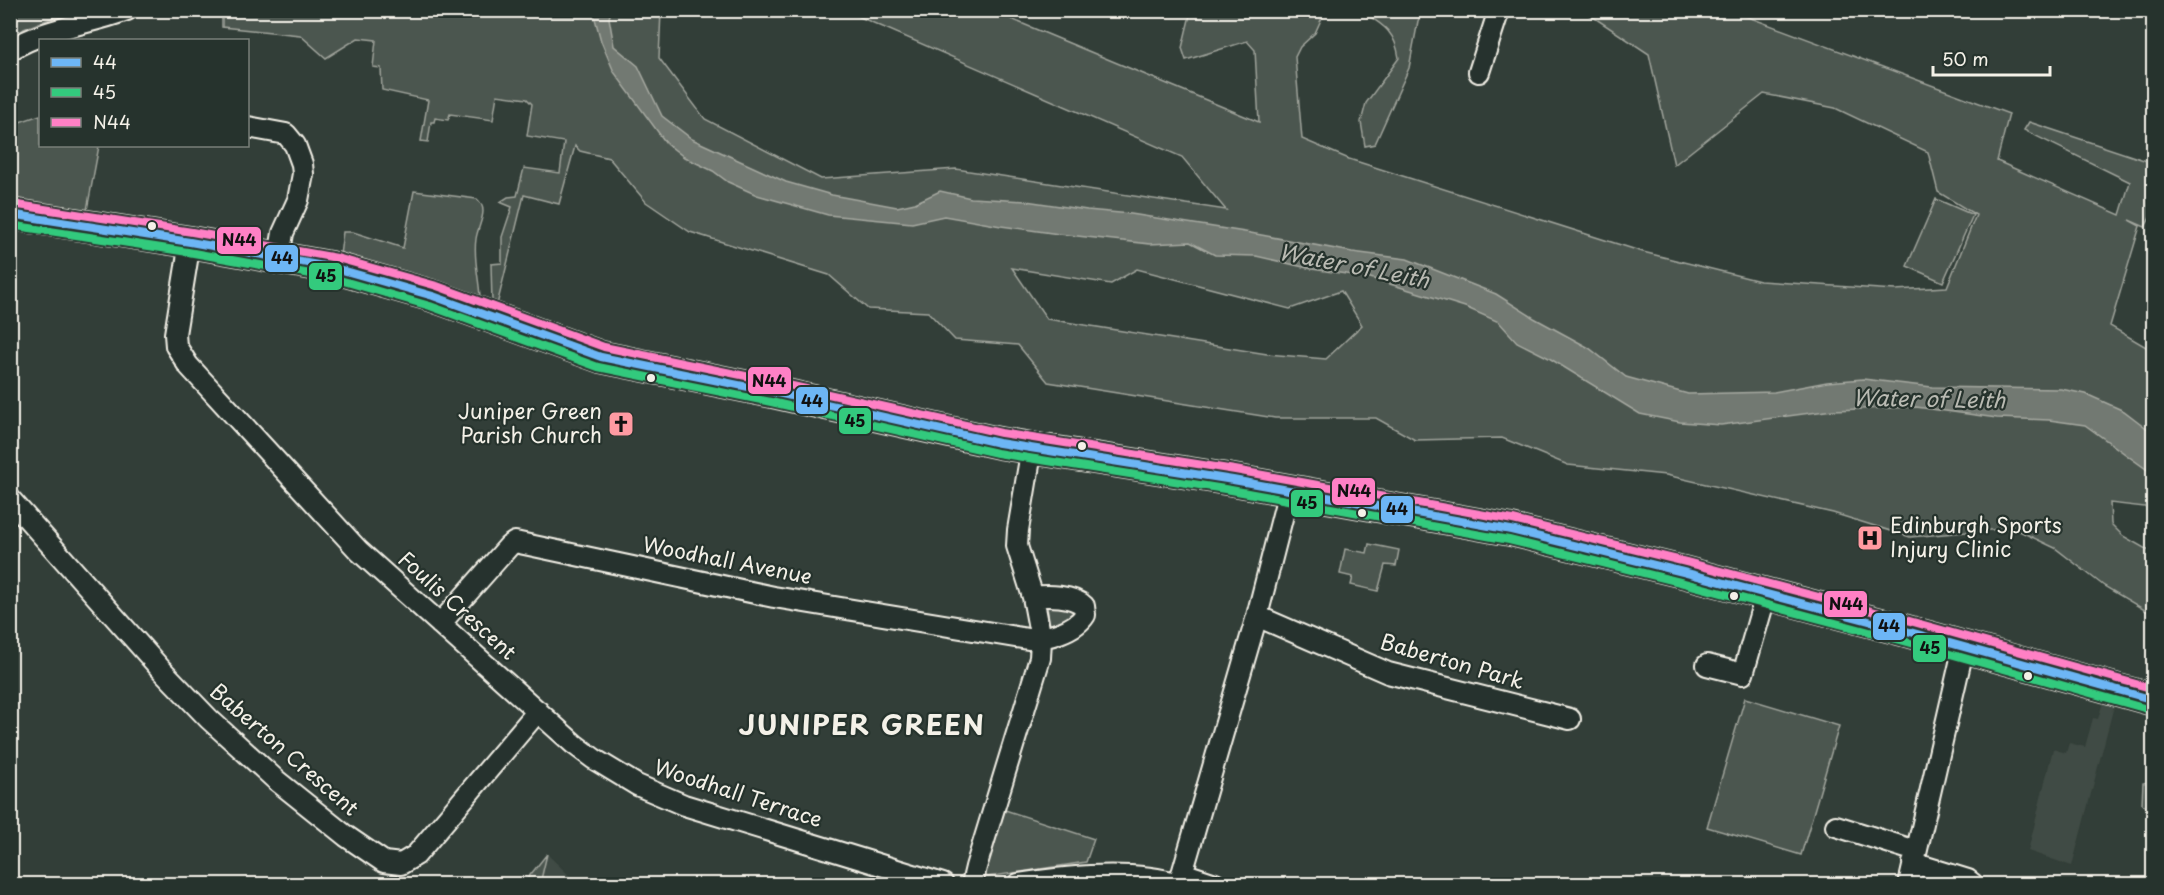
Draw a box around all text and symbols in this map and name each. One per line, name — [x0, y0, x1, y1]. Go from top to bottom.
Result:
legend — [39, 39, 249, 147]
scale bar — [1933, 39, 2050, 77]
text: 50 m — [1942, 45, 1989, 72]
text: 44 — [93, 48, 117, 75]
text: 45 — [93, 78, 116, 105]
text: N44 — [93, 108, 131, 135]
unlabelled marker — [146, 220, 158, 232]
line badge: N44 — [216, 226, 262, 255]
text: N44 — [222, 227, 256, 251]
water label: Water of Leith — [1276, 234, 1433, 296]
line badge: 44 — [264, 244, 299, 273]
text: 44 — [271, 245, 293, 269]
line badge: 45 — [308, 262, 343, 291]
text: 45 — [315, 263, 337, 287]
line badge: N44 — [747, 366, 792, 395]
text: N44 — [752, 368, 786, 392]
unlabelled marker — [645, 372, 657, 384]
water label: Water of Leith — [1852, 380, 2007, 415]
line badge: 44 — [795, 386, 829, 415]
text: 44 — [801, 388, 823, 412]
place label: Juniper Green Parish Church — [458, 394, 602, 450]
line badge: 45 — [838, 407, 872, 435]
text: 45 — [844, 408, 866, 432]
church icon: Juniper Green Parish Church — [606, 409, 636, 439]
unlabelled marker — [1076, 440, 1088, 452]
line badge: N44 — [1331, 477, 1376, 506]
text: N44 — [1337, 478, 1371, 502]
line badge: 45 — [1290, 489, 1324, 518]
text: 45 — [1296, 490, 1318, 514]
line badge: 44 — [1380, 495, 1414, 524]
text: 44 — [1386, 496, 1408, 520]
unlabelled marker — [1356, 507, 1368, 519]
place label: Edinburgh Sports Injury Clinic — [1890, 508, 2062, 564]
hospital icon: Edinburgh Sports Injury Clinic — [1855, 523, 1885, 553]
street label: Woodhall Avenue — [640, 527, 815, 591]
street label: Foulis Crescent — [392, 543, 525, 667]
unlabelled marker — [1728, 590, 1740, 602]
line badge: N44 — [1823, 590, 1868, 618]
text: N44 — [1829, 591, 1863, 615]
line badge: 44 — [1872, 612, 1906, 641]
text: 44 — [1878, 613, 1900, 637]
street label: Baberton Park — [1377, 624, 1528, 696]
line badge: 45 — [1912, 634, 1947, 663]
text: 45 — [1919, 635, 1941, 659]
unlabelled marker — [2022, 670, 2034, 682]
street label: Baberton Crescent — [204, 675, 367, 822]
district label: JUNIPER GREEN — [739, 703, 985, 744]
street label: Woodhall Terrace — [650, 750, 827, 834]

